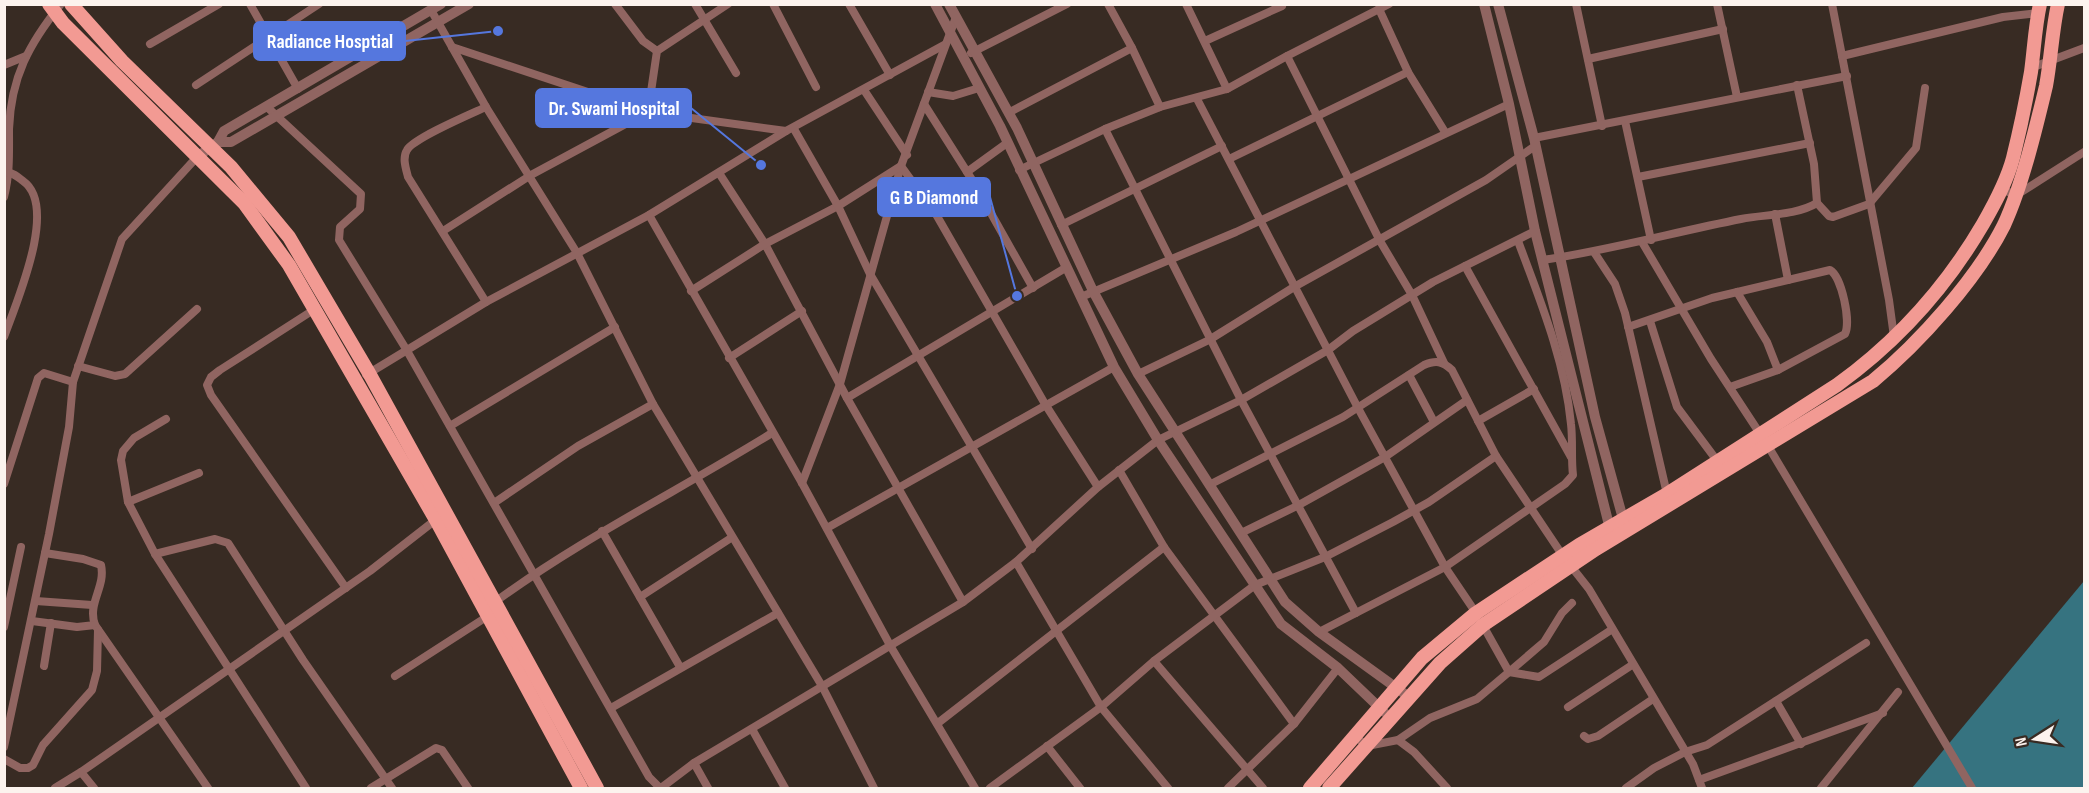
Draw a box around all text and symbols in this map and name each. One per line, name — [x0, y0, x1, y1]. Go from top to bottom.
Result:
callout: Radiance Hosptial — [254, 22, 405, 60]
text: Radiance Hosptial — [267, 30, 393, 54]
callout: Dr. Swami Hospital — [536, 89, 691, 127]
text: Dr. Swami Hospital — [548, 97, 680, 121]
callout: G B Diamond — [878, 178, 990, 216]
text: G B Diamond — [890, 186, 978, 210]
north arrow — [2005, 709, 2065, 769]
text: N — [2012, 736, 2032, 748]

